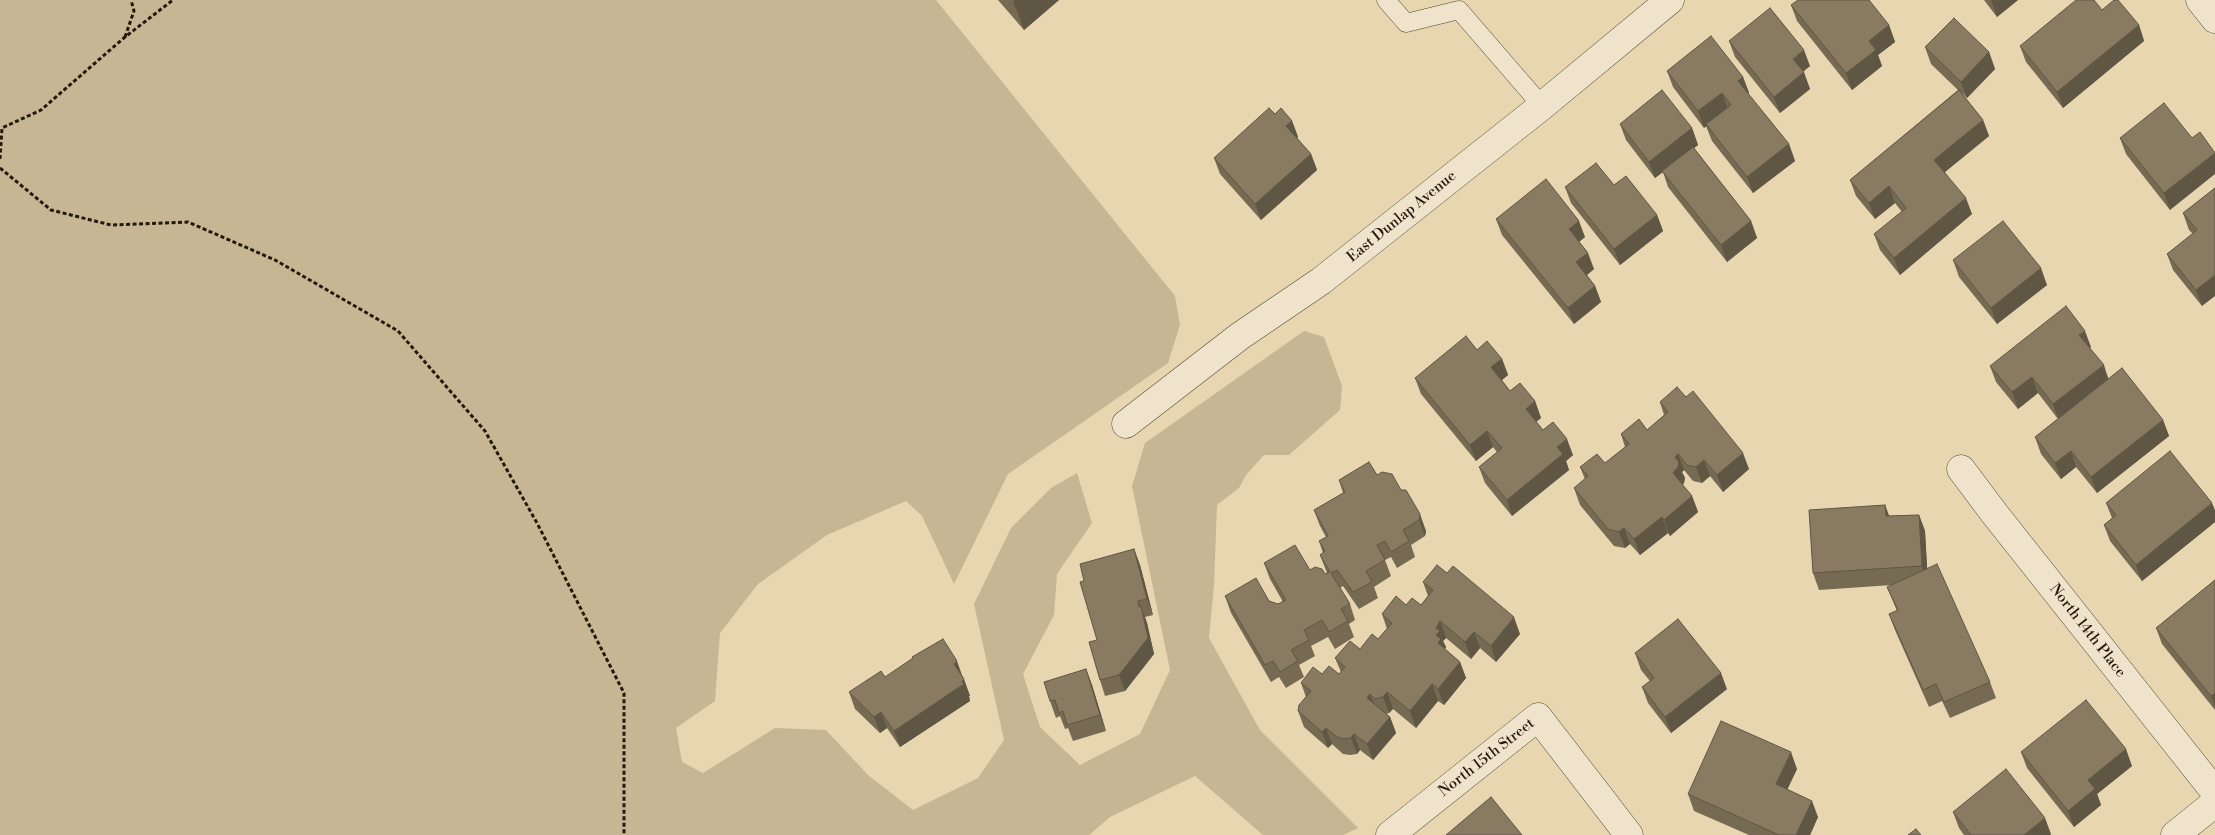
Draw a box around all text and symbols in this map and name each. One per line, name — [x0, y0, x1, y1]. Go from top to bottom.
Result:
street label: East Dunlap Avenue — [1344, 167, 1460, 267]
street label: North 14th Place — [2045, 581, 2129, 681]
street label: North 15th Street — [1435, 715, 1539, 801]

